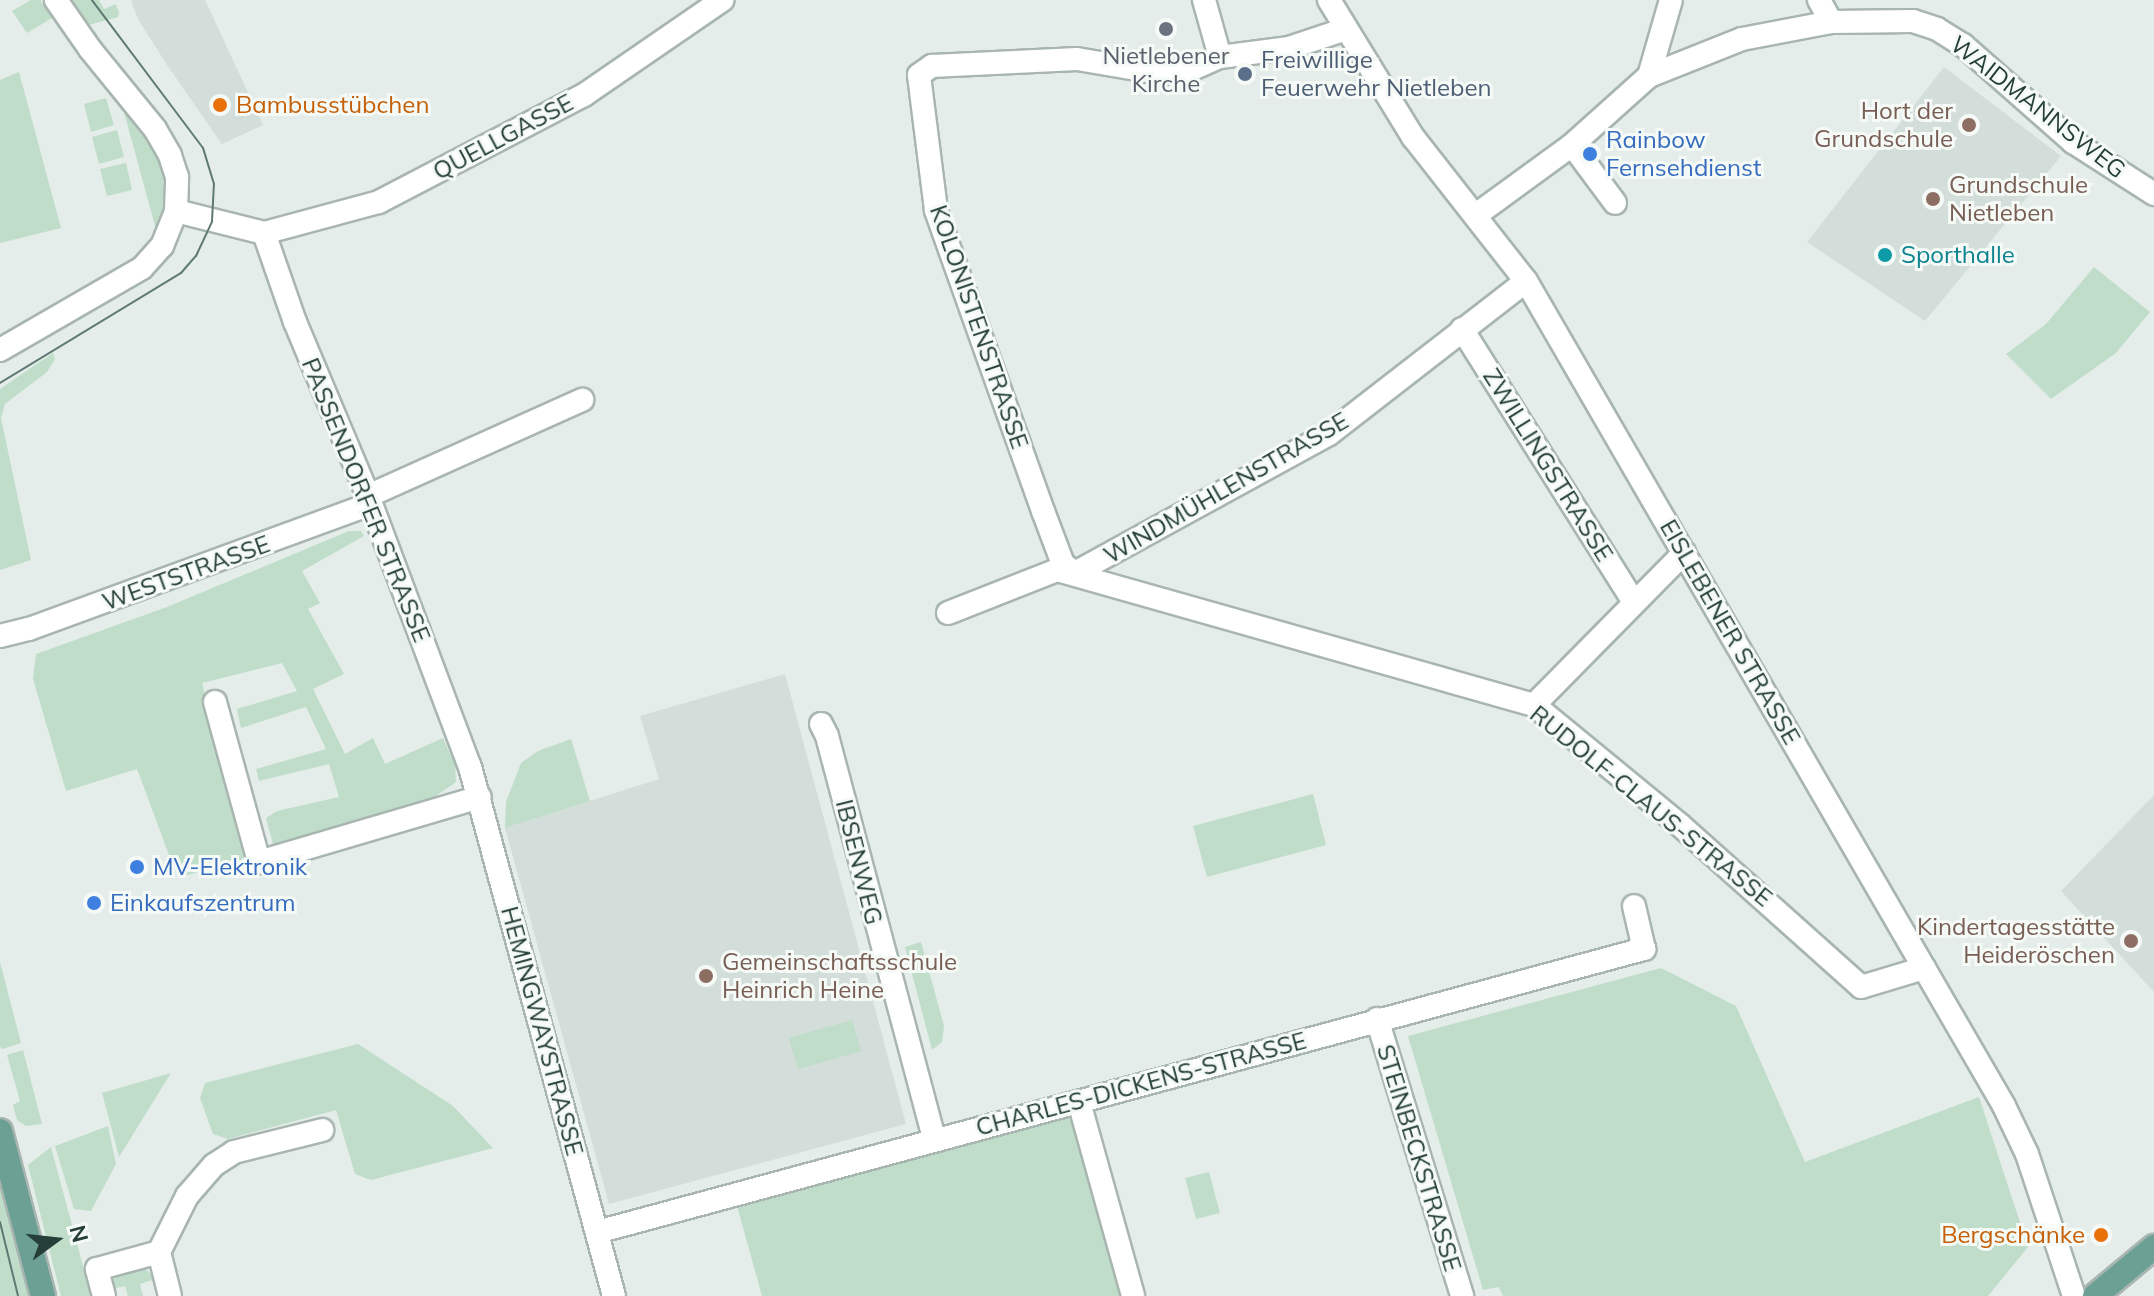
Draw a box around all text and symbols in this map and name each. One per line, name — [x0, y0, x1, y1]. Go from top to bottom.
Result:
marker: Nietlebener Kirche — [1157, 20, 1175, 38]
street label: WAIDMANNSWEG — [1945, 30, 2131, 184]
place label: Nietlebener Kirche — [1102, 42, 1230, 98]
place label: Freiwillige Feuerwehr Nietleben — [1261, 46, 1492, 102]
marker: Freiwillige Feuerwehr Nietleben — [1236, 65, 1254, 83]
street label: QUELLGASSE — [428, 88, 578, 186]
place label: Bambusstübchen — [236, 91, 429, 119]
marker: Bambusstübchen — [211, 96, 229, 114]
place label: Hort der Grundschule — [1814, 97, 1953, 153]
marker: Hort der Grundschule — [1960, 116, 1978, 134]
place label: Rainbow Fernsehdienst — [1606, 126, 1761, 182]
marker: Rainbow Fernsehdienst — [1581, 145, 1599, 163]
place label: Grundschule Nietleben — [1949, 171, 2088, 227]
marker: Grundschule Nietleben — [1924, 190, 1942, 208]
street label: KOLONISTENSTRASSE — [924, 201, 1034, 453]
place label: Sporthalle — [1901, 241, 2015, 269]
marker: Sporthalle — [1876, 246, 1894, 264]
street label: PASSENDORFER STRASSE — [296, 354, 436, 646]
street label: ZWILLINGSTRASSE — [1477, 363, 1619, 567]
street label: WINDMÜHLENSTRASSE — [1099, 406, 1353, 570]
street label: EISLEBENER STRASSE — [1654, 514, 1806, 750]
street label: WESTSTRASSE — [98, 529, 274, 617]
street label: RUDOLF-CLAUS-STRASSE — [1524, 699, 1778, 913]
street label: IBSENWEG — [830, 797, 888, 927]
place label: MV-Elektronik — [153, 853, 307, 881]
marker: MV-Elektronik — [128, 858, 146, 876]
place label: Einkaufszentrum — [110, 889, 296, 917]
marker: Einkaufszentrum — [85, 894, 103, 912]
street label: HEMINGWAYSTRASSE — [495, 903, 589, 1159]
place label: Kindertagesstätte Heideröschen — [1917, 913, 2115, 969]
marker: Kindertagesstätte Heideröschen — [2122, 932, 2140, 950]
place label: Gemeinschaftsschule Heinrich Heine — [722, 948, 957, 1004]
marker: Gemeinschaftsschule Heinrich Heine — [697, 967, 715, 985]
street label: CHARLES-DICKENS-STRASSE — [973, 1026, 1309, 1142]
street label: STEINBECKSTRASSE — [1371, 1041, 1467, 1275]
north arrow — [16, 1200, 96, 1280]
place label: Bergschänke — [1941, 1221, 2085, 1249]
text: N — [64, 1222, 95, 1245]
marker: Bergschänke — [2092, 1226, 2110, 1244]

